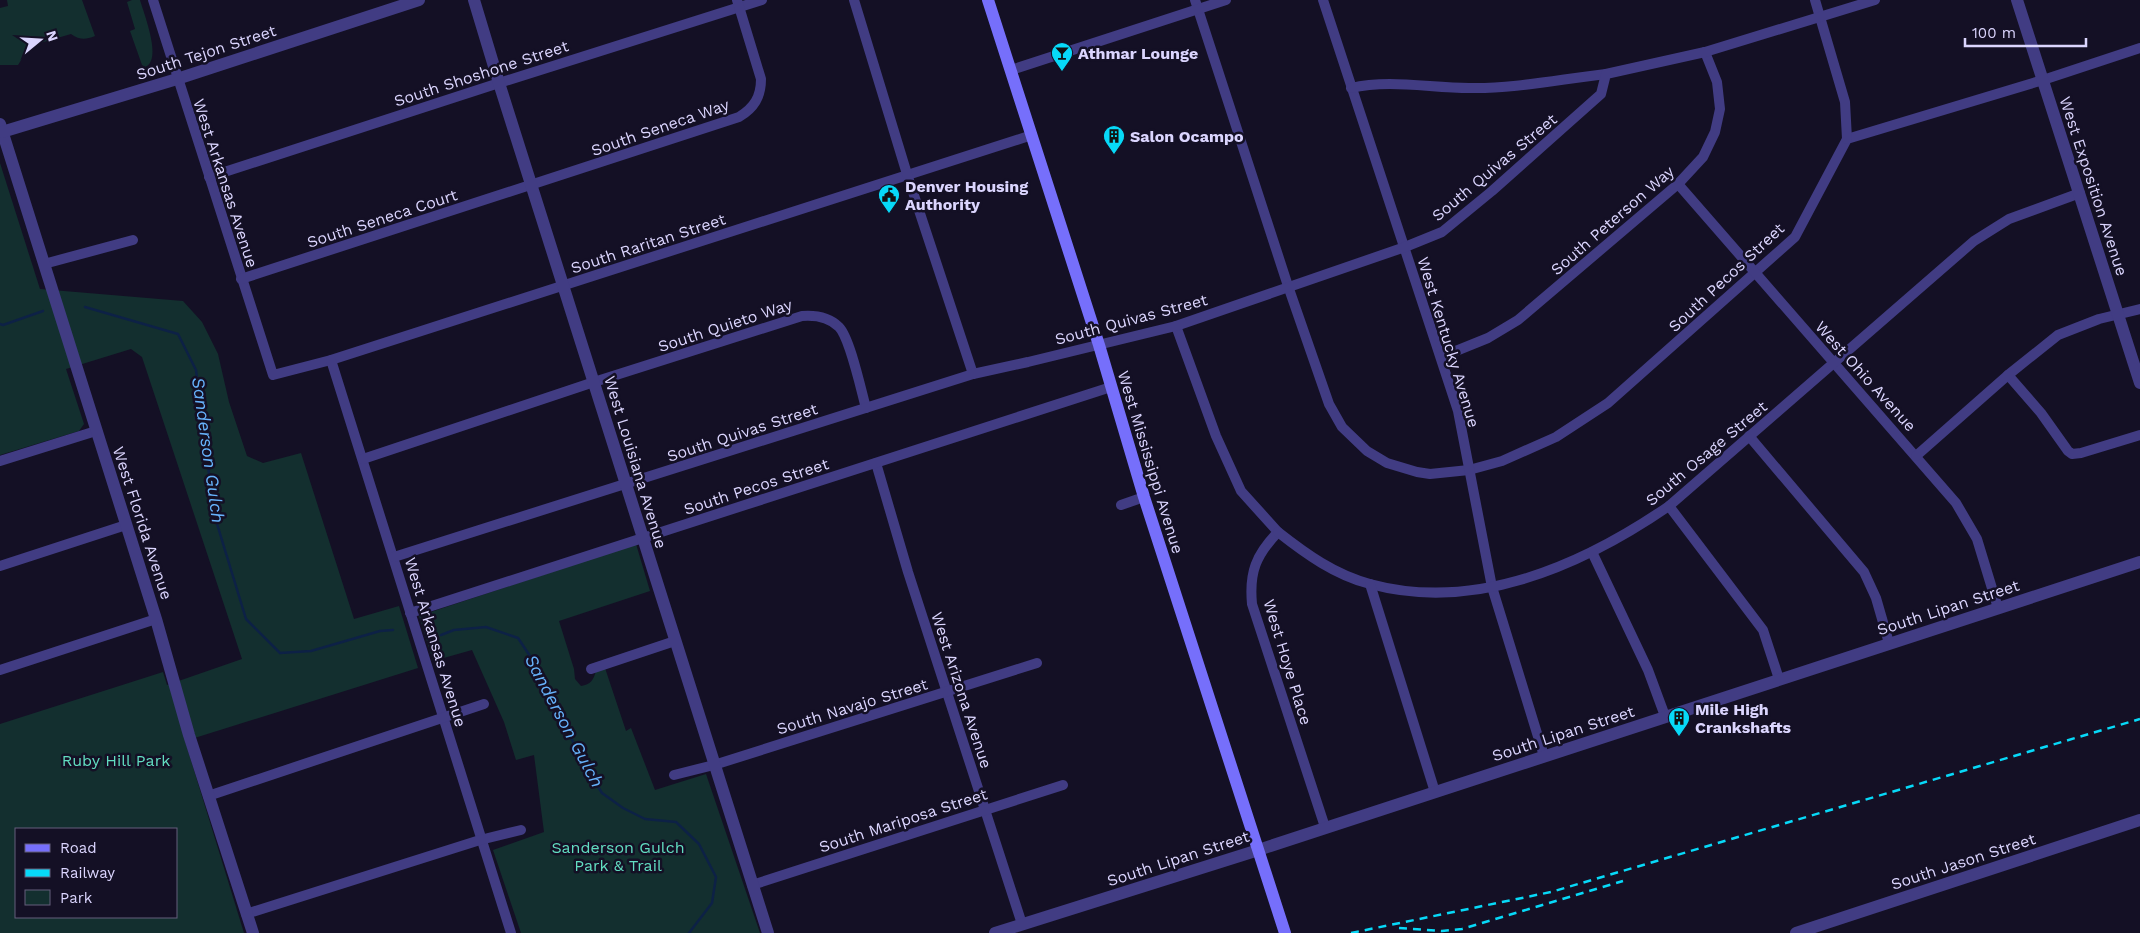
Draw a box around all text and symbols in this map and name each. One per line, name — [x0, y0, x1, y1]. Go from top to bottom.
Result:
north arrow — [15, 15, 65, 65]
scale bar — [1965, 15, 2086, 47]
street label: South Tejon Street — [134, 21, 279, 84]
text: 100 m — [1972, 24, 2016, 42]
text: N — [43, 29, 62, 43]
street label: South Shoshone Street — [392, 36, 571, 111]
bar icon: Athmar Lounge — [1050, 41, 1074, 72]
place label: Athmar Lounge — [1078, 44, 1198, 63]
street label: West Exposition Avenue — [2056, 94, 2132, 278]
street label: South Seneca Way — [589, 95, 732, 160]
street label: West Arkansas Avenue — [189, 96, 262, 270]
street label: South Quivas Street — [1428, 109, 1561, 225]
building icon: Salon Ocampo — [1102, 124, 1126, 155]
place label: Salon Ocampo — [1130, 127, 1244, 146]
street label: South Peterson Way — [1547, 161, 1678, 279]
place label: Denver Housing Authority — [905, 177, 1028, 214]
public building icon: Denver Housing Authority — [877, 183, 901, 214]
street label: South Seneca Court — [305, 185, 460, 252]
street label: South Raritan Street — [568, 209, 728, 277]
street label: South Pecos Street — [1665, 219, 1788, 336]
street label: West Kentucky Avenue — [1414, 255, 1484, 430]
street label: South Quivas Street — [1053, 290, 1210, 349]
street label: South Quieto Way — [656, 295, 795, 356]
street label: West Ohio Avenue — [1811, 317, 1920, 435]
street label: West Mississippi Avenue — [1114, 368, 1187, 556]
street label: West Louisiana Avenue — [600, 374, 671, 551]
water label: Sanderson Gulch — [188, 376, 229, 524]
street label: South Osage Street — [1642, 397, 1771, 510]
street label: South Quivas Street — [665, 399, 820, 466]
street label: West Florida Avenue — [109, 444, 176, 602]
street label: South Pecos Street — [681, 454, 831, 519]
street label: West Arkansas Avenue — [401, 555, 470, 729]
street label: South Lipan Street — [1875, 575, 2022, 639]
street label: West Hoye Place — [1259, 597, 1316, 727]
street label: West Arizona Avenue — [927, 610, 996, 771]
water label: Sanderson Gulch — [521, 651, 608, 791]
street label: South Navajo Street — [774, 674, 930, 738]
place label: Mile High Crankshafts — [1695, 700, 1792, 737]
street label: South Lipan Street — [1490, 701, 1637, 765]
building icon: Mile High Crankshafts — [1667, 706, 1691, 737]
park label: Ruby Hill Park — [62, 751, 170, 770]
street label: South Mariposa Street — [817, 784, 990, 857]
street label: South Lipan Street — [1105, 826, 1252, 890]
legend — [15, 828, 178, 918]
street label: South Jason Street — [1889, 829, 2038, 894]
park label: Sanderson Gulch Park & Trail — [551, 838, 685, 875]
text: Road — [60, 839, 97, 857]
text: Railway — [60, 864, 115, 882]
text: Park — [60, 889, 93, 907]

